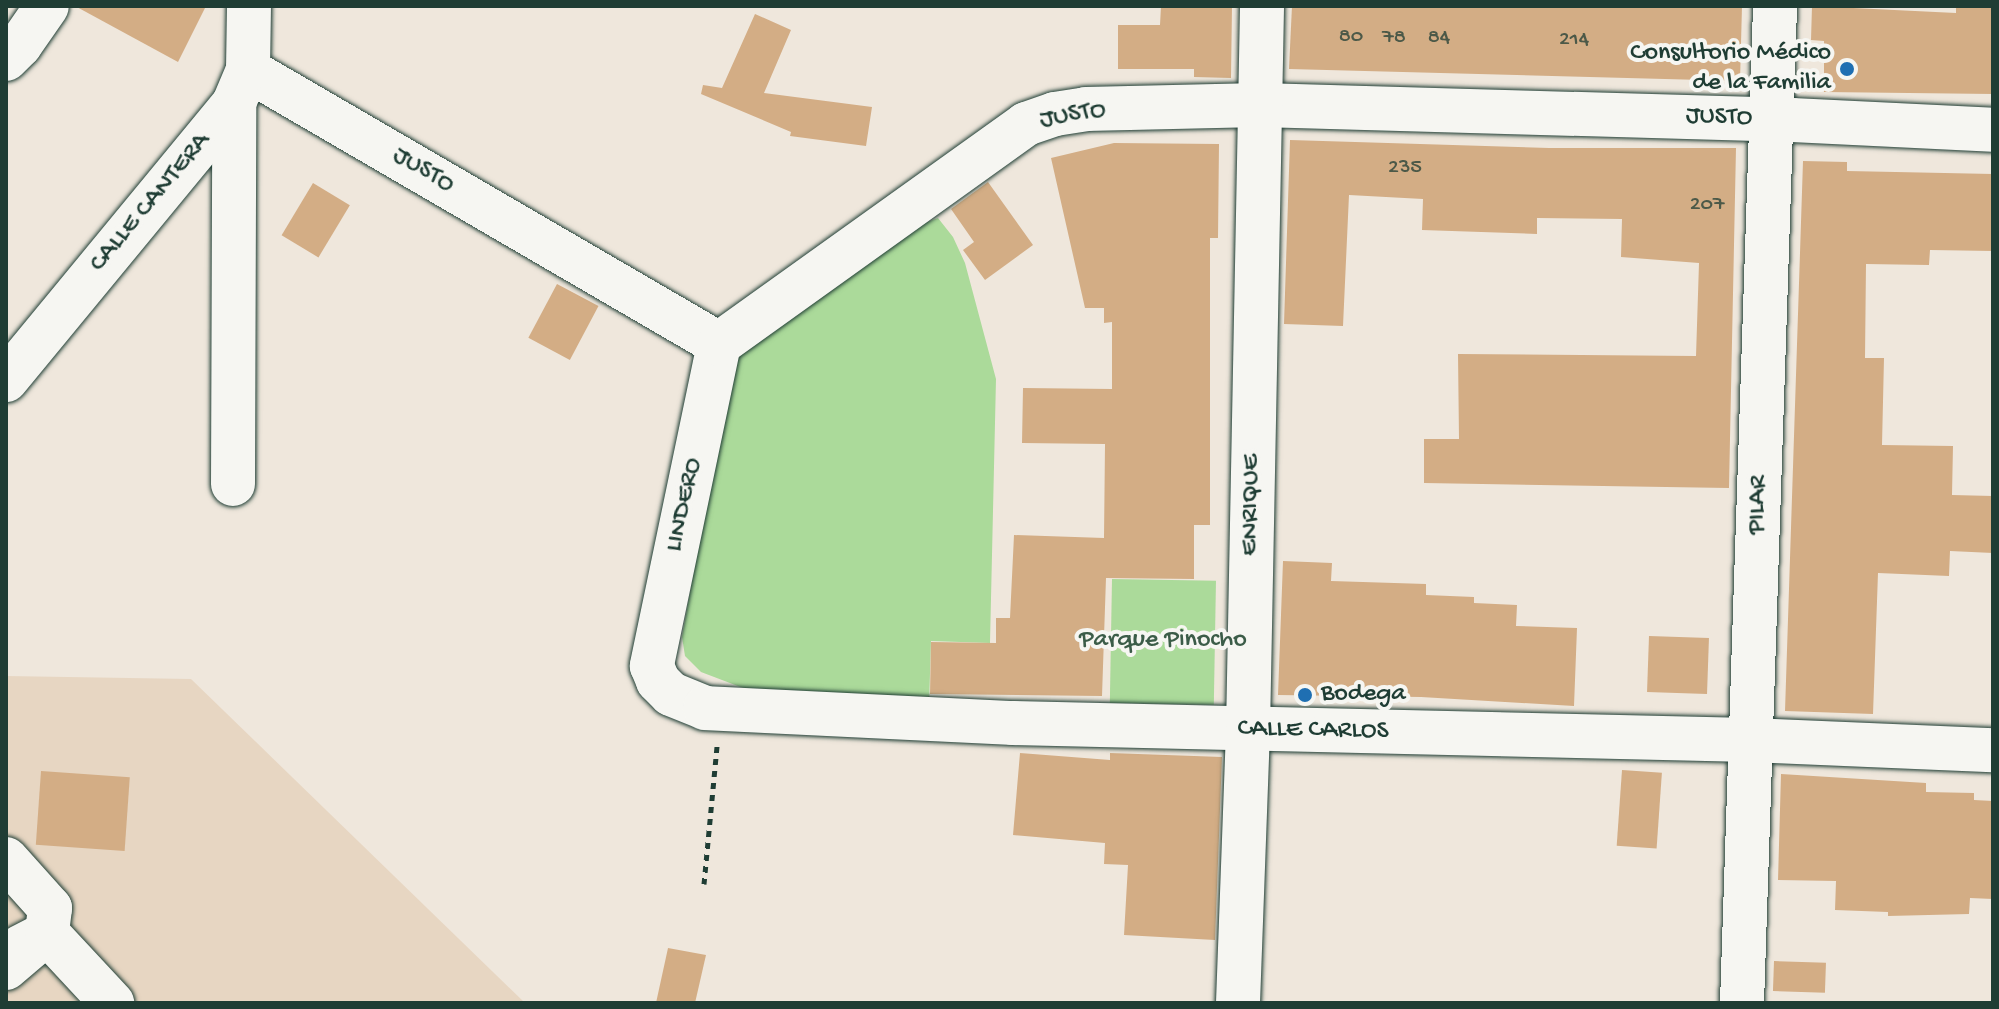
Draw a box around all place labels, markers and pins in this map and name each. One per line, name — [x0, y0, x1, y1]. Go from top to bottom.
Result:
place label: Consultorio Médico de la Familia — [1630, 38, 1831, 100]
marker: Consultorio Médico de la Familia — [1838, 60, 1856, 78]
place label: Bodega — [1321, 679, 1406, 711]
marker: Bodega — [1296, 686, 1314, 704]

